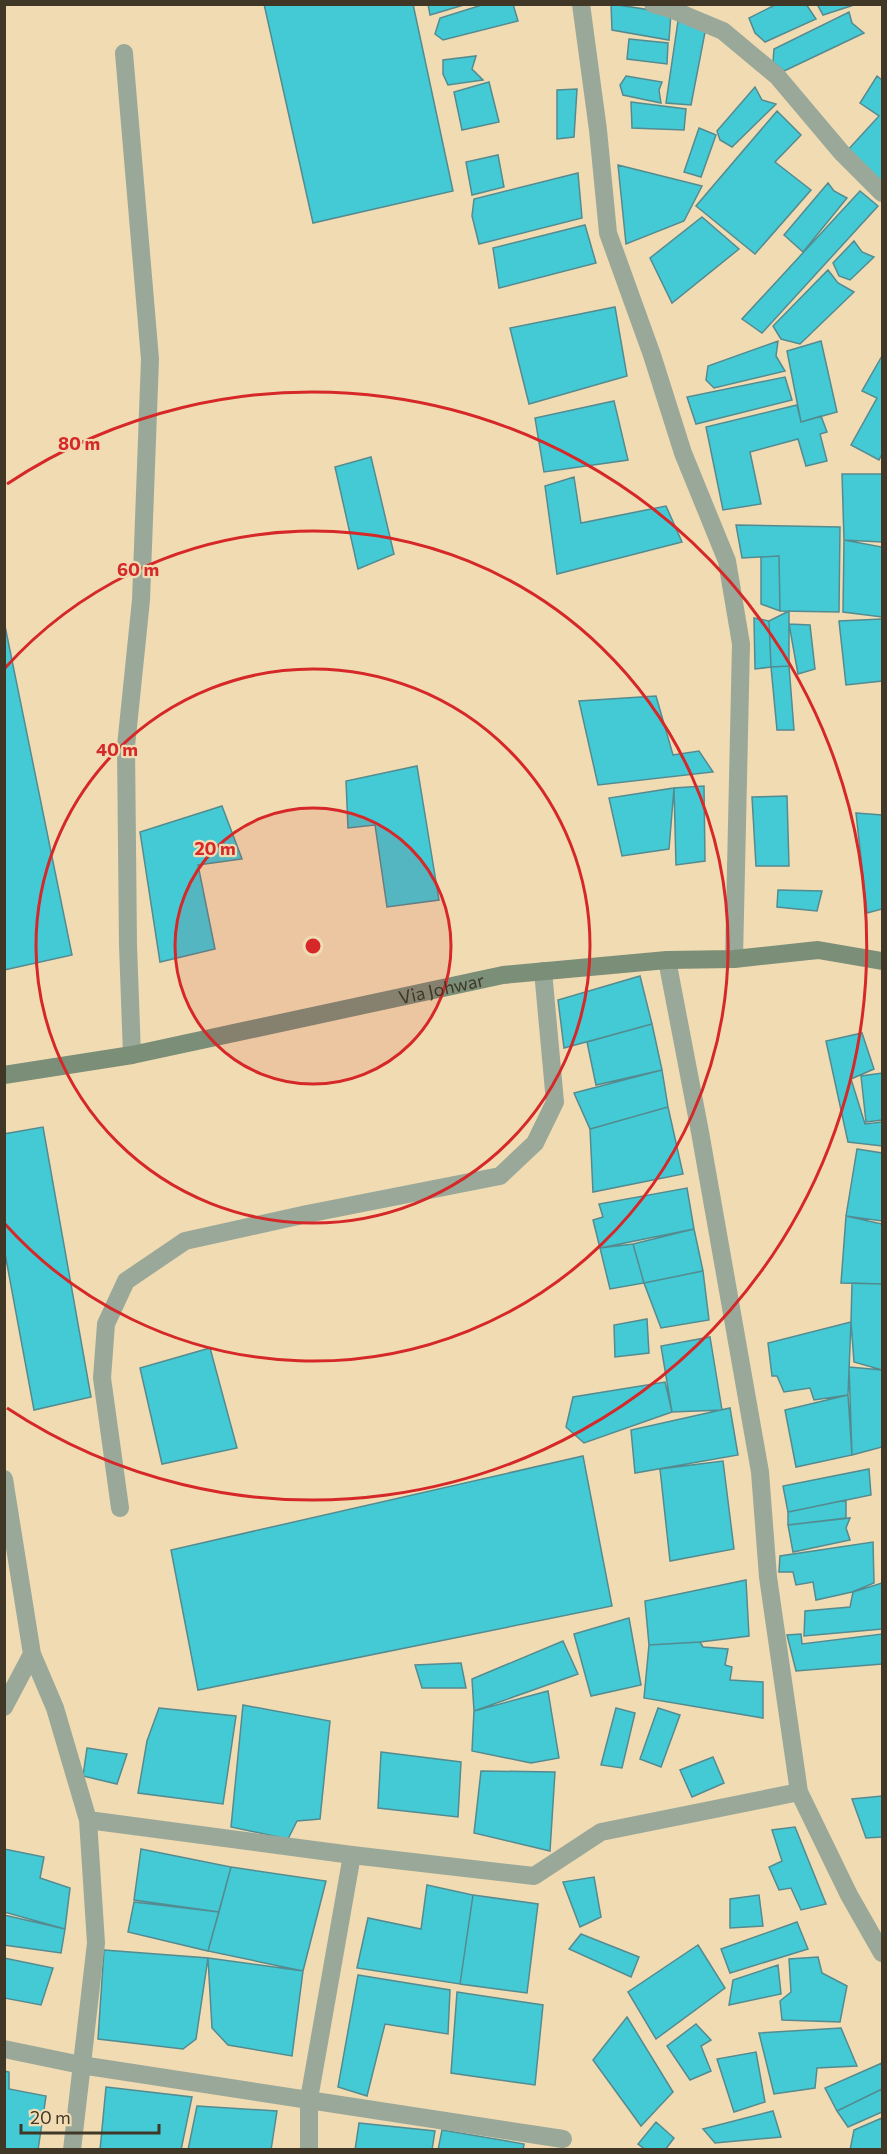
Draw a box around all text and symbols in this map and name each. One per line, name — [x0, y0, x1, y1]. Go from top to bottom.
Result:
text: 80 m — [58, 432, 100, 454]
text: 60 m — [117, 558, 159, 580]
text: 40 m — [96, 738, 138, 760]
text: 20 m — [194, 837, 236, 859]
centre of rings — [303, 936, 323, 956]
street label: Via Johwar — [397, 968, 486, 1008]
scale bar — [21, 2097, 159, 2135]
text: 20 m — [30, 2106, 71, 2128]

